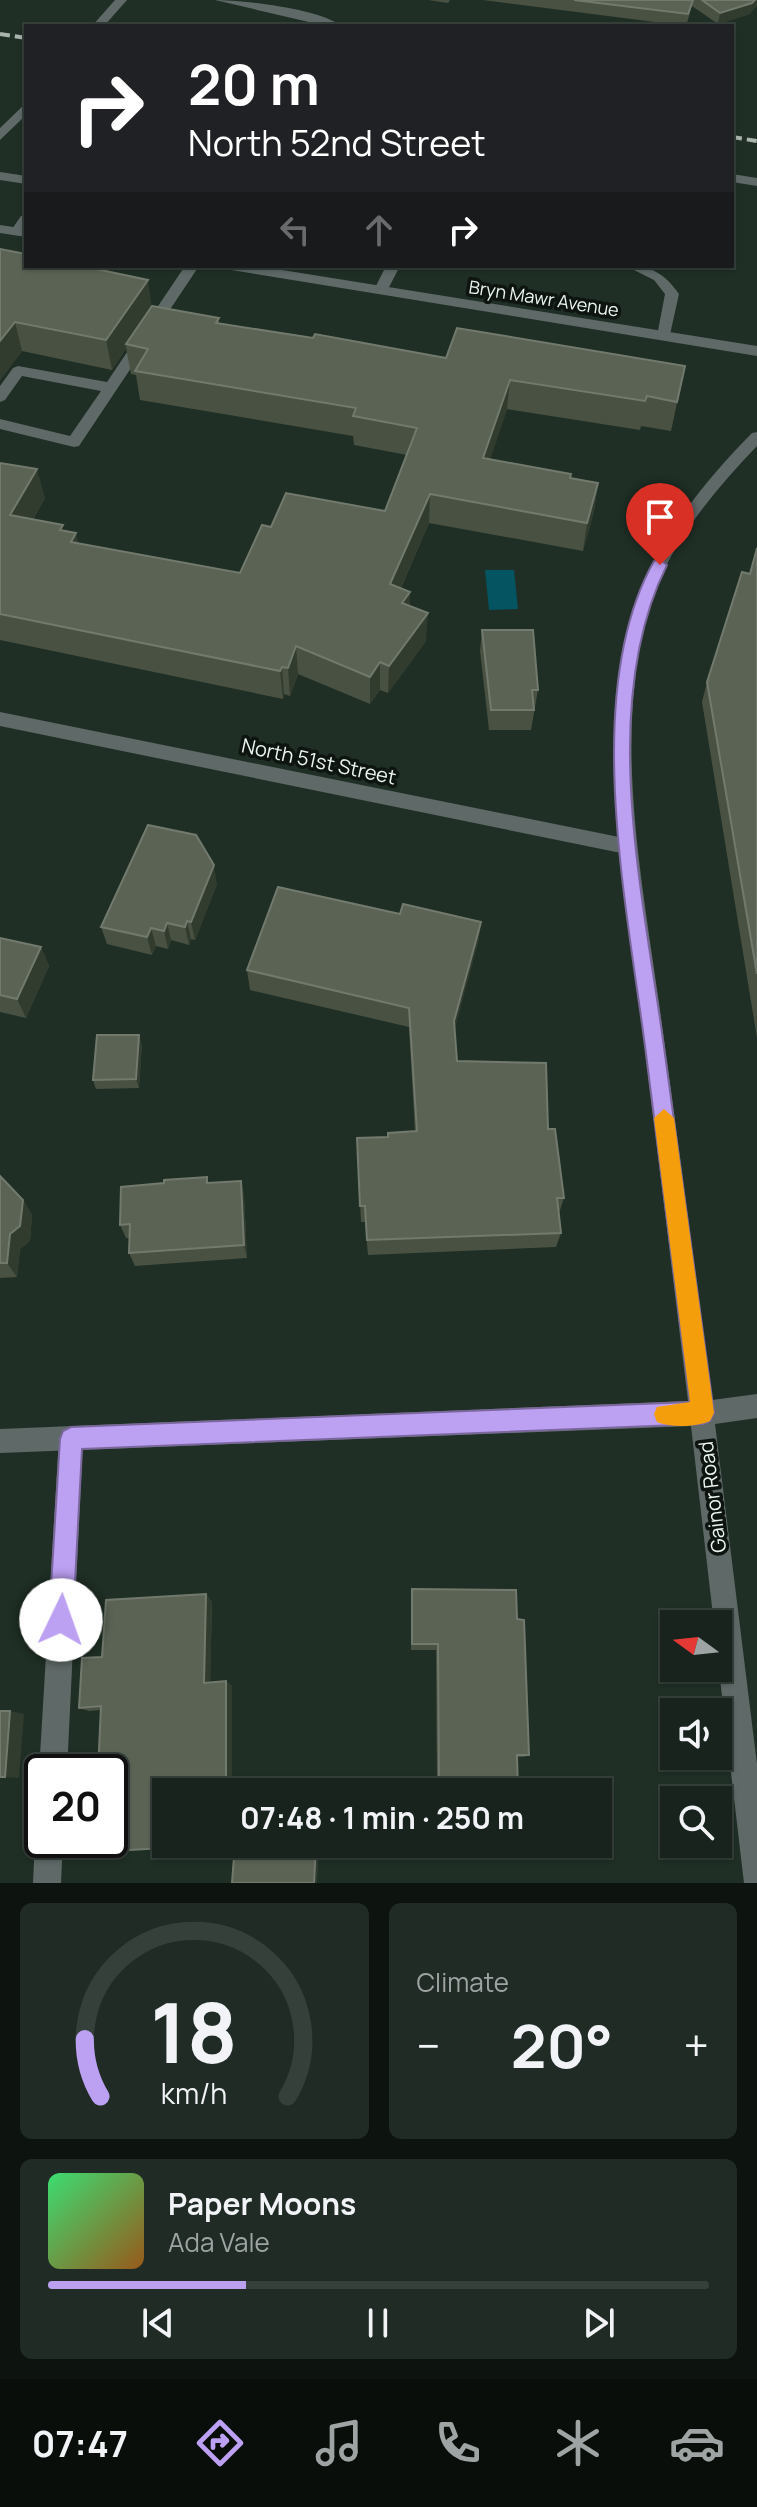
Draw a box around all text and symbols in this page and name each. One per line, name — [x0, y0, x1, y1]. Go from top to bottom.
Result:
text: 20 m — [188, 45, 320, 122]
icon: right — [56, 56, 160, 160]
text: North 52nd Street — [188, 118, 486, 167]
icon: left — [273, 208, 317, 252]
icon: ahead — [357, 208, 401, 252]
icon: right — [441, 208, 485, 252]
street label: Bryn Mawr Avenue — [467, 274, 621, 322]
pin — [626, 483, 694, 565]
icon: arrive — [638, 495, 682, 539]
street label: North 51st Street — [239, 731, 399, 791]
street label: Gainor Road — [692, 1440, 732, 1554]
position arrow — [19, 1578, 103, 1662]
north arrow — [660, 1610, 732, 1682]
map controls — [660, 1610, 732, 1858]
button: sound — [660, 1698, 732, 1770]
speed limit sign: 20 — [24, 1754, 128, 1858]
button: search — [660, 1786, 732, 1858]
text: 07:48 · 1 min · 250 m — [240, 1797, 524, 1838]
text: Climate — [417, 1964, 509, 2000]
text: 18 — [151, 1974, 238, 2088]
text: 20° — [511, 2004, 613, 2086]
text: − — [417, 2015, 440, 2075]
text: + — [684, 2015, 709, 2075]
text: km/h — [161, 2074, 227, 2113]
text: Paper Moons — [168, 2183, 356, 2224]
text: Ada Vale — [168, 2224, 270, 2260]
icon: previous — [136, 2301, 180, 2345]
icon: pause — [356, 2301, 400, 2345]
icon: next — [577, 2301, 621, 2345]
icon: directions — [192, 2415, 248, 2471]
icon: music — [311, 2415, 367, 2471]
icon: phone — [430, 2415, 486, 2471]
icon: climate — [550, 2415, 606, 2471]
icon: car — [669, 2415, 725, 2471]
text: 07:47 — [32, 2419, 128, 2468]

